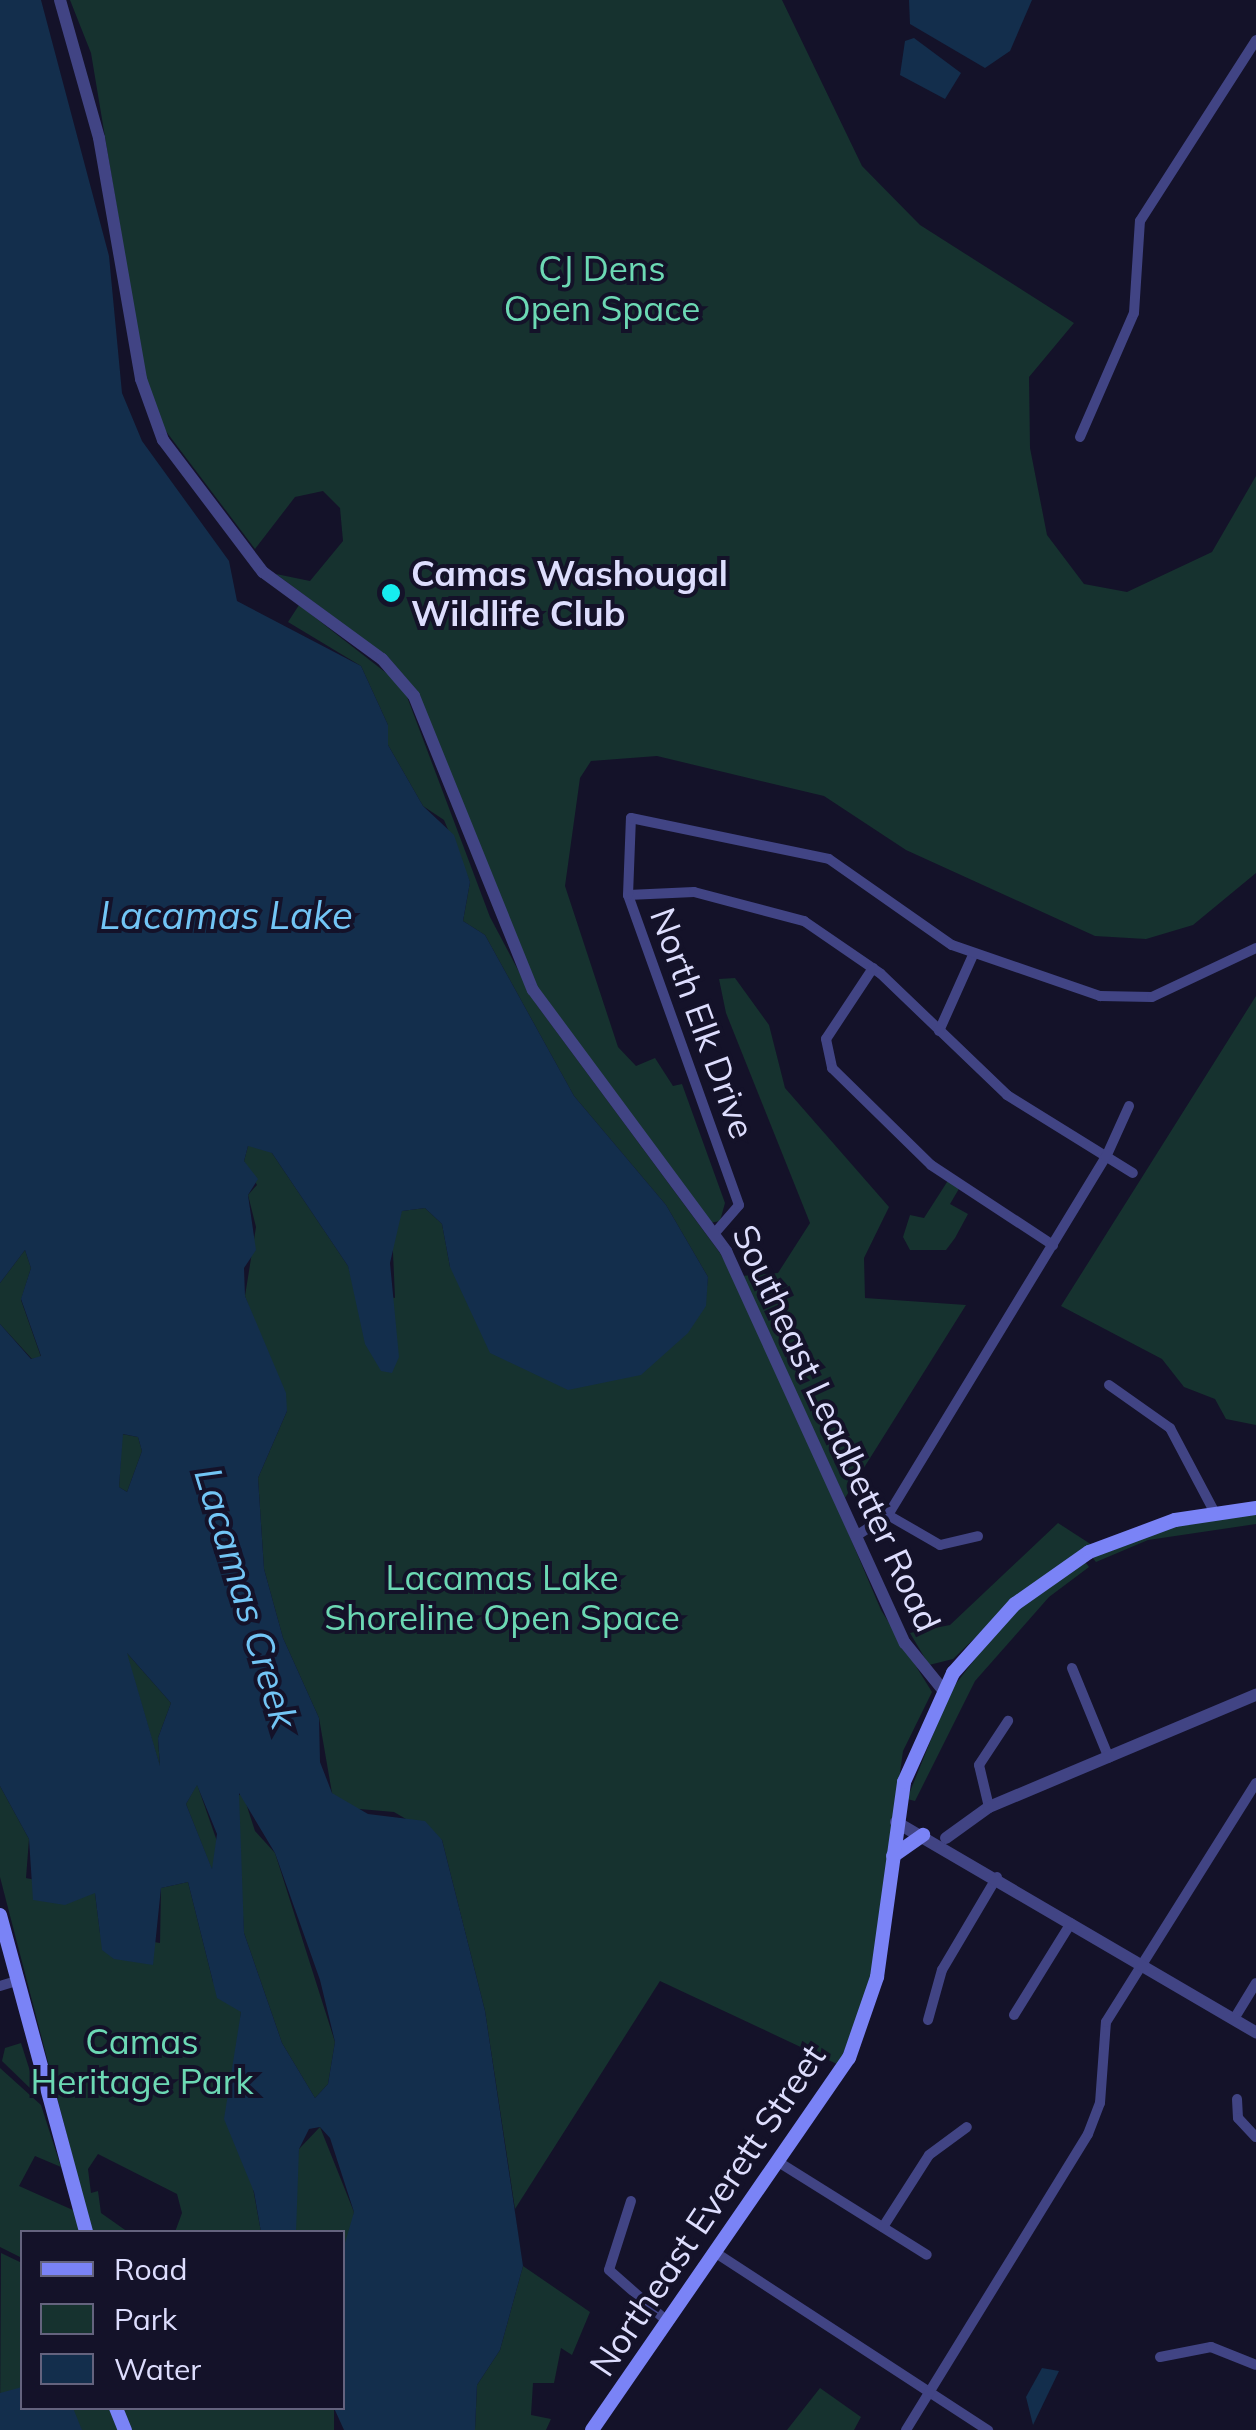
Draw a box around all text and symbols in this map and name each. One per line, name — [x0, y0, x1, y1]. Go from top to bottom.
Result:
park label: CJ Dens Open Space — [504, 247, 700, 329]
place label: Camas Washougal Wildlife Club — [411, 552, 728, 634]
marker: Camas Washougal Wildlife Club — [380, 582, 402, 604]
water label: Lacamas Lake — [99, 893, 353, 939]
street label: North Elk Drive — [642, 902, 764, 1144]
street label: Southeast Leadbetter Road — [724, 1218, 950, 1638]
water label: Lacamas Creek — [185, 1462, 307, 1734]
park label: Lacamas Lake Shoreline Open Space — [324, 1556, 680, 1638]
park label: Camas Heritage Park — [30, 2020, 254, 2102]
street label: Northeast Everett Street — [580, 2037, 834, 2383]
legend — [20, 2230, 345, 2410]
text: Road — [114, 2250, 188, 2288]
text: Park — [114, 2300, 177, 2338]
text: Water — [114, 2350, 201, 2388]

